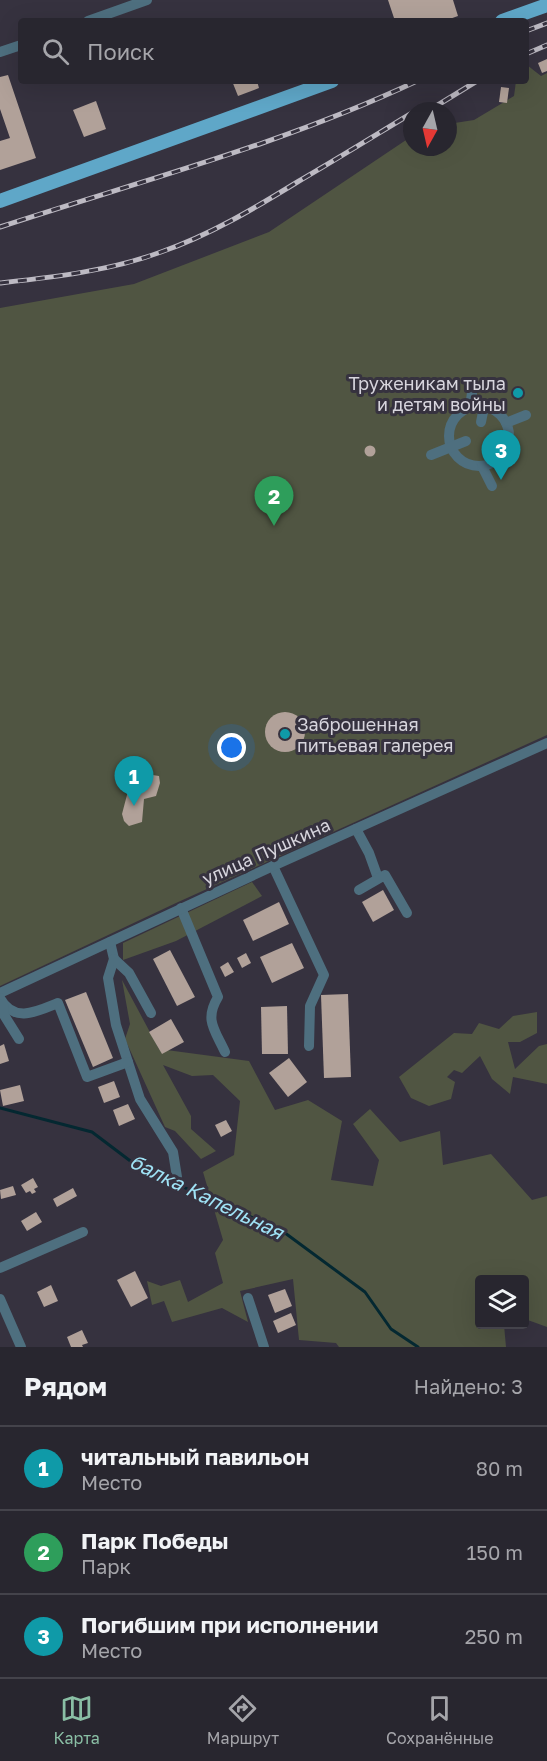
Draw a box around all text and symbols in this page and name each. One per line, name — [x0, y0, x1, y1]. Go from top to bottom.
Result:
search box — [18, 18, 529, 84]
icon: search — [39, 35, 72, 68]
text: Поиск — [87, 38, 155, 65]
north arrow — [403, 102, 457, 156]
place label: Труженикам тыла и детям войны — [349, 372, 506, 415]
marker: Труженикам тыла и детям войны — [511, 386, 525, 400]
pin: 3 — [482, 430, 520, 480]
pin: 2 — [254, 476, 294, 526]
place label: Заброшенная питьевая галерея — [297, 713, 454, 756]
marker: Заброшенная питьевая галерея — [278, 727, 292, 741]
your location — [217, 733, 246, 762]
pin: 1 — [114, 756, 154, 806]
street label: улица Пушкина — [199, 813, 333, 889]
water label: балка Капельная — [126, 1148, 289, 1244]
map controls — [475, 1275, 529, 1329]
button: layers — [475, 1275, 529, 1329]
text: Рядом — [24, 1371, 107, 1402]
text: Найдено: 3 — [414, 1374, 523, 1398]
text: читальный павильон — [81, 1443, 309, 1470]
text: 1 — [38, 1456, 49, 1480]
text: 80 m — [476, 1456, 523, 1480]
text: Место — [81, 1470, 142, 1494]
text: Парк Победы — [81, 1527, 228, 1554]
text: 2 — [37, 1540, 50, 1564]
text: 150 m — [467, 1540, 523, 1564]
text: Парк — [81, 1554, 131, 1578]
text: Погибшим при исполнении — [81, 1611, 378, 1638]
text: 3 — [37, 1624, 50, 1648]
text: 250 m — [465, 1624, 523, 1648]
text: Место — [81, 1638, 142, 1662]
tab: Карта — [54, 1692, 100, 1748]
tab: Маршрут — [207, 1692, 279, 1748]
tab: Сохранённые — [386, 1692, 493, 1748]

